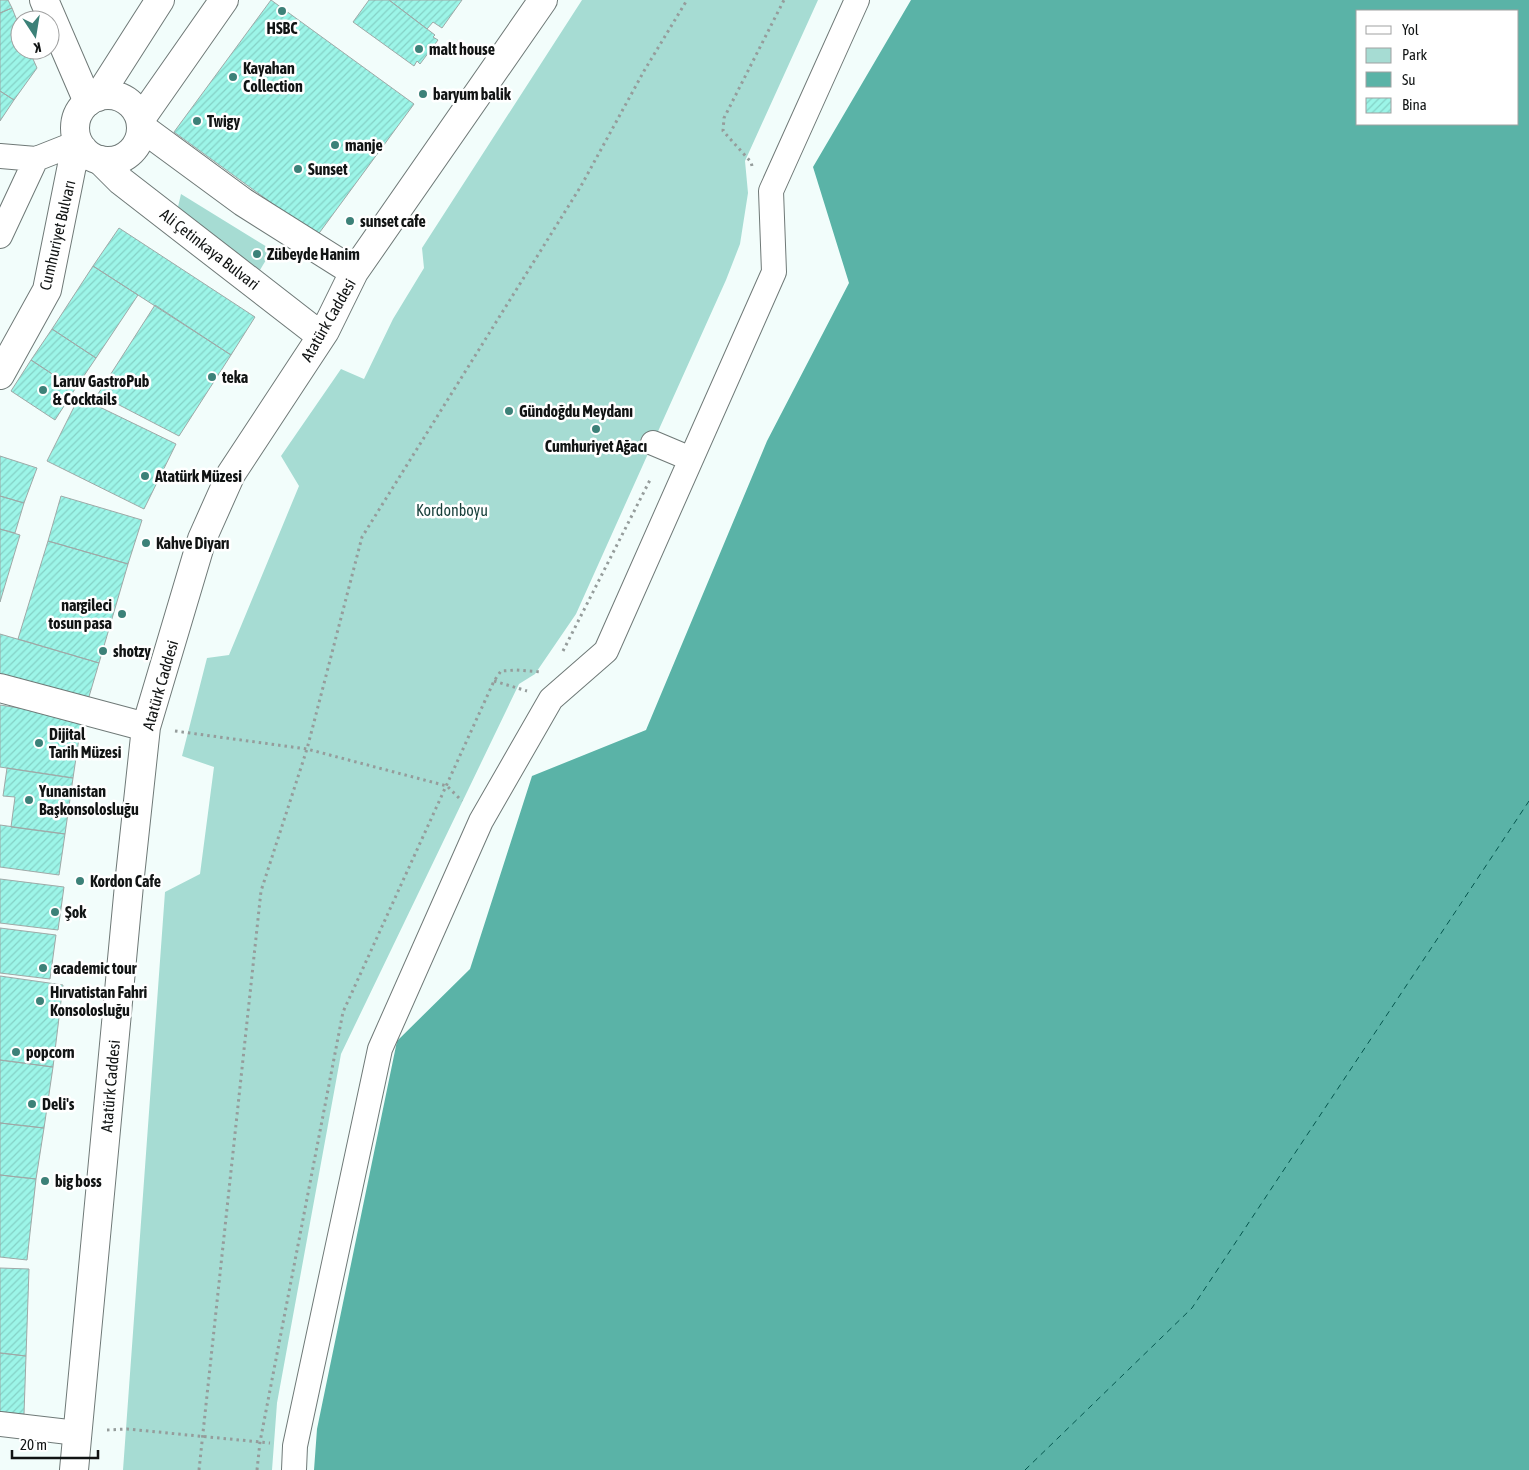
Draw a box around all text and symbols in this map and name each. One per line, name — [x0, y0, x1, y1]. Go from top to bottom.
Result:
marker: HSBC — [276, 5, 288, 17]
north arrow — [10, 10, 60, 60]
legend — [1356, 10, 1519, 125]
place label: HSBC — [267, 19, 298, 37]
text: Yol — [1402, 21, 1419, 38]
text: K — [33, 39, 43, 56]
place label: malt house — [429, 40, 495, 58]
marker: malt house — [413, 43, 425, 55]
text: Park — [1402, 46, 1427, 63]
place label: Kayahan Collection — [243, 59, 303, 95]
marker: Kayahan Collection — [227, 71, 239, 83]
text: Su — [1402, 71, 1416, 88]
place label: baryum balik — [433, 85, 512, 103]
marker: baryum balik — [417, 88, 429, 100]
text: Bina — [1402, 96, 1427, 113]
place label: Twigy — [207, 112, 240, 130]
marker: Twigy — [191, 115, 203, 127]
place label: manje — [345, 136, 383, 154]
marker: manje — [329, 139, 341, 151]
place label: Sunset — [308, 160, 348, 178]
marker: Sunset — [292, 163, 304, 175]
street label: Cumhuriyet Bulvarı — [36, 178, 79, 292]
street label: Ali Çetinkaya Bulvari — [156, 205, 263, 294]
place label: sunset cafe — [360, 212, 426, 230]
marker: sunset cafe — [344, 215, 356, 227]
place label: Zübeyde Hanim — [267, 245, 360, 263]
marker: Zübeyde Hanim — [251, 248, 263, 260]
street label: Atatürk Caddesi — [297, 275, 359, 365]
place label: teka — [221, 368, 248, 386]
marker: teka — [206, 371, 218, 383]
place label: Laruv GastroPub & Cocktails — [53, 372, 150, 408]
marker: Laruv GastroPub & Cocktails — [37, 384, 49, 396]
place label: Gündoğdu Meydanı — [519, 402, 633, 420]
marker: Gündoğdu Meydanı — [503, 405, 515, 417]
marker: Cumhuriyet Ağacı — [590, 423, 602, 435]
place label: Cumhuriyet Ağacı — [545, 437, 647, 455]
place label: Atatürk Müzesi — [154, 467, 242, 485]
marker: Atatürk Müzesi — [139, 470, 151, 482]
park label: Kordonboyu — [416, 501, 488, 520]
place label: Kahve Diyarı — [156, 534, 230, 552]
marker: Kahve Diyarı — [140, 537, 152, 549]
place label: nargileci tosun pasa — [48, 596, 112, 632]
marker: nargileci tosun pasa — [116, 608, 128, 620]
street label: Atatürk Caddesi — [139, 638, 181, 732]
place label: shotzy — [113, 642, 151, 660]
marker: shotzy — [97, 645, 109, 657]
place label: Dijital Tarih Müzesi — [49, 725, 122, 761]
marker: Dijital Tarih Müzesi — [33, 737, 45, 749]
place label: Yunanistan Başkonsolosluğu — [38, 782, 139, 818]
marker: Yunanistan Başkonsolosluğu — [23, 794, 35, 806]
place label: Kordon Cafe — [90, 872, 161, 890]
marker: Kordon Cafe — [74, 875, 86, 887]
place label: Şok — [65, 903, 87, 921]
marker: Şok — [49, 906, 61, 918]
place label: academic tour — [53, 959, 137, 977]
marker: academic tour — [37, 962, 49, 974]
place label: Hırvatistan Fahri Konsolosluğu — [50, 983, 148, 1019]
marker: Hırvatistan Fahri Konsolosluğu — [34, 995, 46, 1007]
street label: Atatürk Caddesi — [97, 1039, 123, 1133]
place label: popcorn — [26, 1043, 75, 1061]
marker: popcorn — [10, 1046, 22, 1058]
place label: Deli's — [42, 1095, 75, 1113]
marker: Deli's — [26, 1098, 38, 1110]
place label: big boss — [55, 1172, 102, 1190]
marker: big boss — [39, 1175, 51, 1187]
scale bar — [12, 1428, 99, 1460]
text: 20 m — [20, 1436, 47, 1453]

